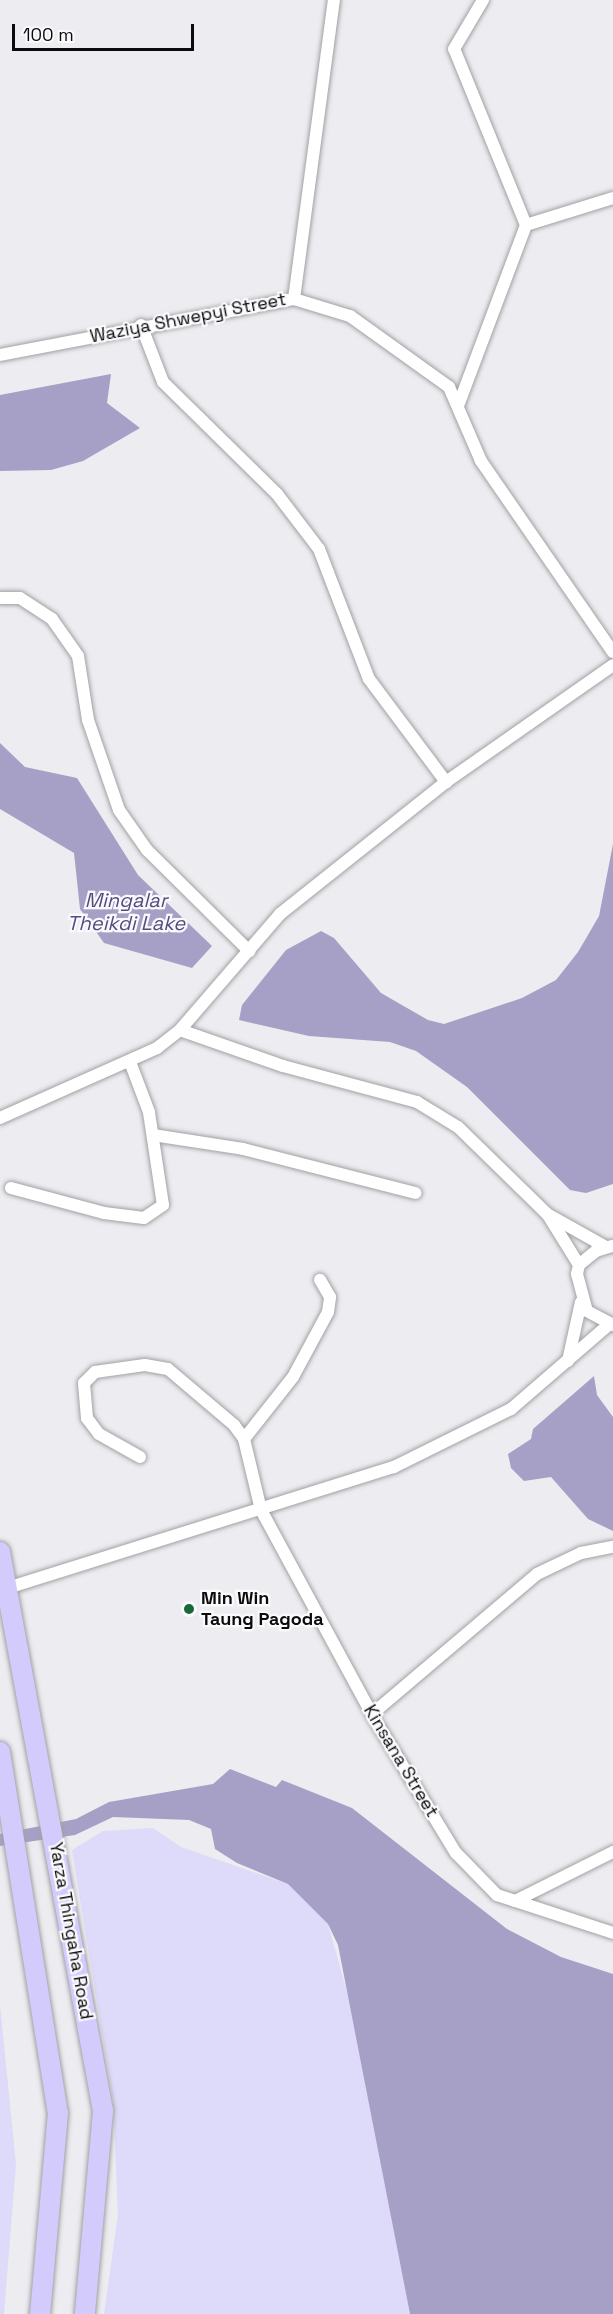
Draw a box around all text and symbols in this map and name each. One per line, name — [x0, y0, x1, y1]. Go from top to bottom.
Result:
scale bar — [15, 12, 196, 50]
text: 100 m — [23, 23, 74, 46]
street label: Waziya Shwepyi Street — [88, 288, 288, 348]
water label: Mingalar Theikdi Lake — [67, 889, 185, 936]
place label: Min Win Taung Pagoda — [201, 1588, 324, 1630]
marker: Min Win Taung Pagoda — [182, 1602, 196, 1616]
street label: Kinsana Street — [359, 1701, 443, 1821]
street label: Yarza Thingaha Road — [45, 1840, 97, 2022]

